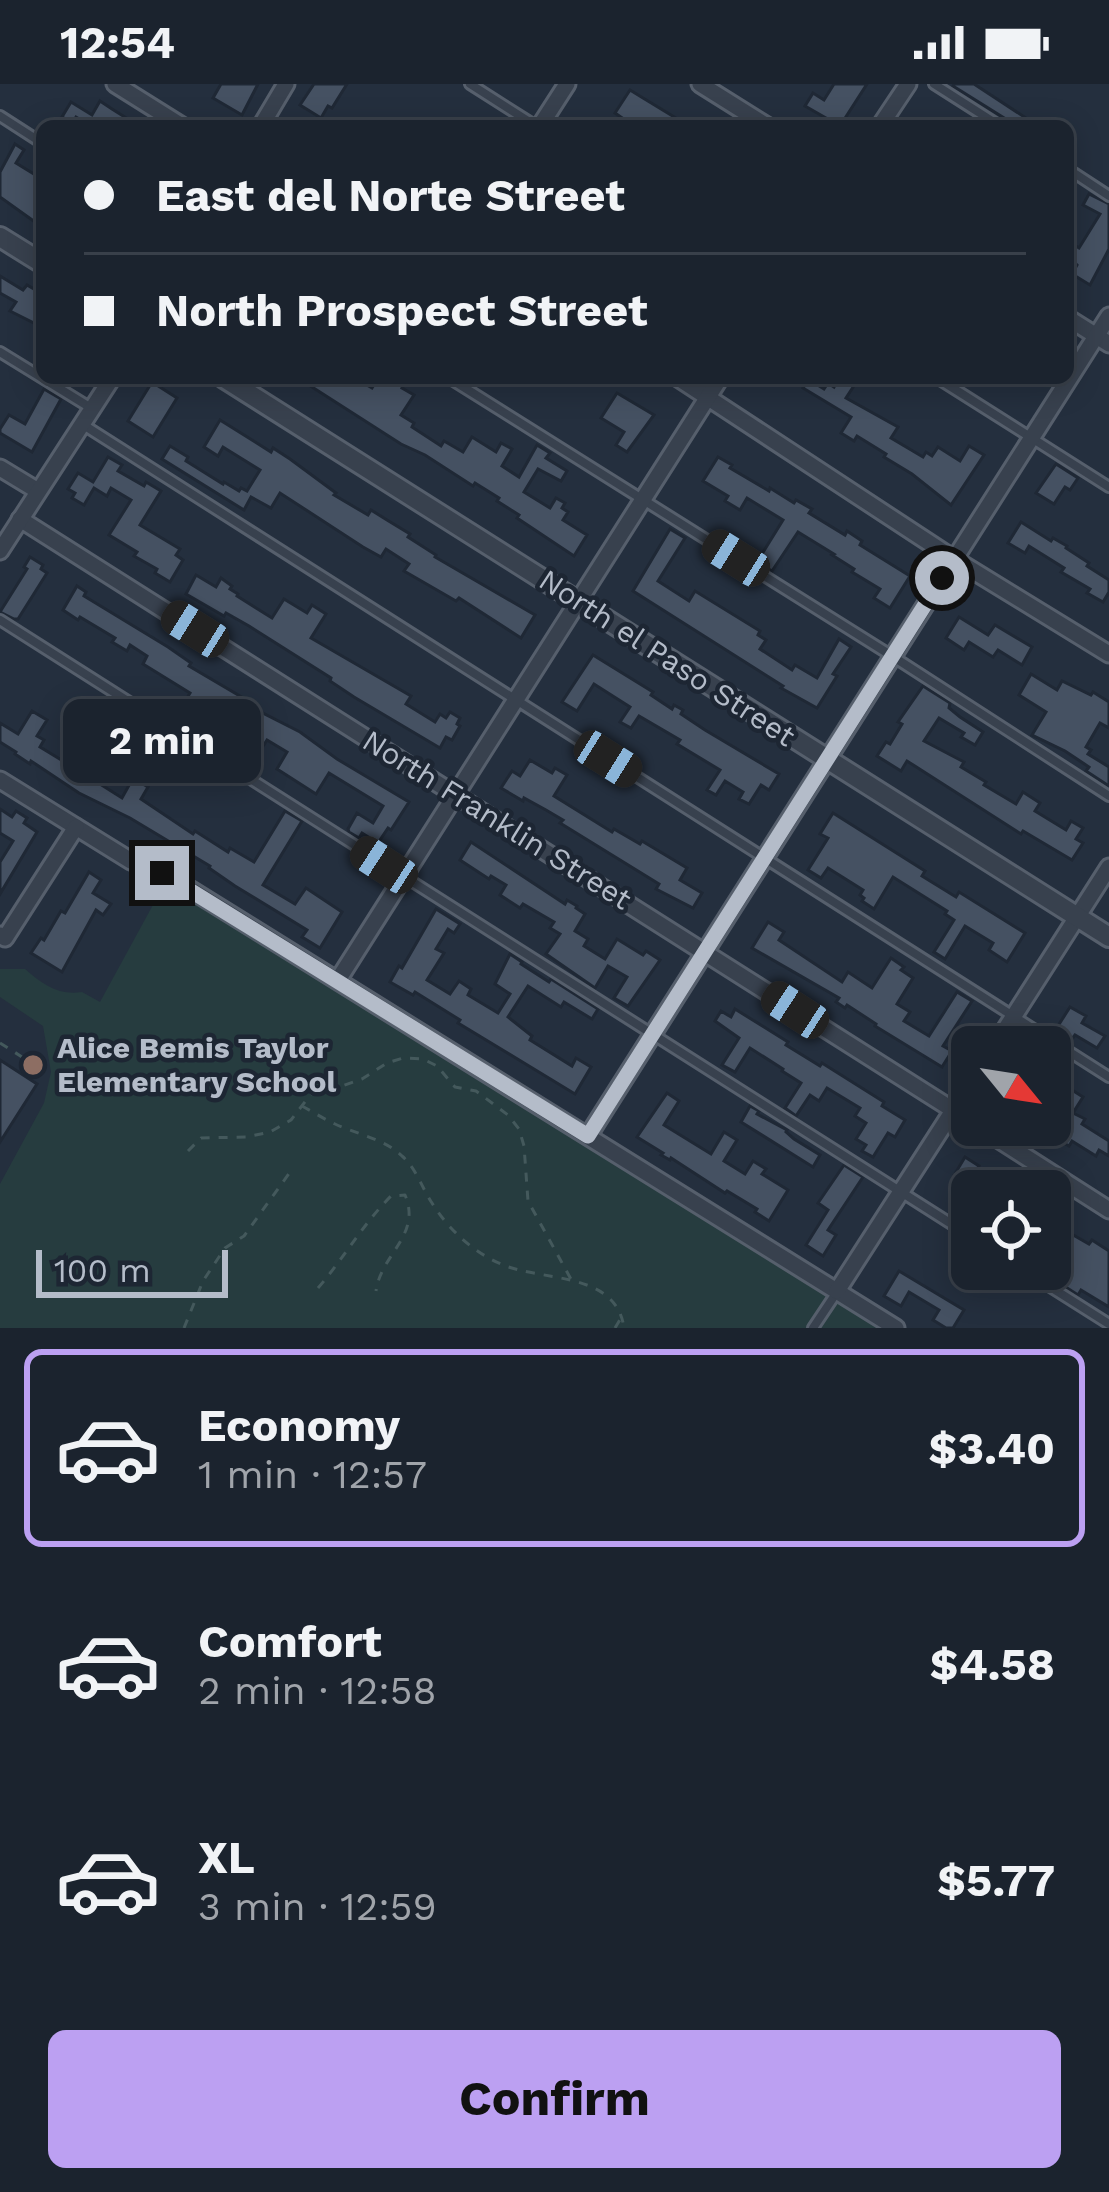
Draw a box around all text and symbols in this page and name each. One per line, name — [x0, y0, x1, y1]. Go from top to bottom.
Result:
text: 12:54 — [60, 16, 175, 69]
text: East del Norte Street — [156, 169, 625, 222]
text: North Prospect Street — [156, 284, 648, 337]
car — [696, 524, 776, 592]
route start — [915, 551, 969, 605]
street label: North el Paso Street — [533, 562, 802, 754]
car — [155, 595, 235, 663]
callout: 2 min — [63, 699, 261, 783]
text: 2 min — [109, 718, 215, 763]
street label: North Franklin Street — [356, 723, 638, 917]
car — [568, 725, 648, 793]
car — [344, 830, 424, 900]
route end — [135, 846, 189, 900]
car — [755, 975, 835, 1045]
north arrow — [951, 1026, 1071, 1146]
map controls — [951, 1026, 1071, 1290]
place label: Alice Bemis Taylor Elementary School — [57, 1030, 337, 1099]
marker: Alice Bemis Taylor Elementary School — [20, 1052, 46, 1078]
button: locate — [951, 1170, 1071, 1290]
scale bar — [36, 1244, 228, 1297]
text: 100 m — [54, 1251, 151, 1290]
icon: car — [54, 1394, 162, 1502]
text: Economy — [198, 1399, 400, 1452]
text: $3.40 — [929, 1422, 1055, 1475]
text: 1 min · 12:57 — [198, 1452, 427, 1497]
icon: car — [54, 1610, 162, 1718]
text: Comfort — [198, 1615, 382, 1668]
text: $4.58 — [930, 1638, 1055, 1691]
text: 2 min · 12:58 — [198, 1668, 437, 1713]
icon: car — [54, 1826, 162, 1934]
text: XL — [198, 1831, 255, 1884]
text: $5.77 — [937, 1854, 1055, 1907]
text: 3 min · 12:59 — [198, 1884, 437, 1929]
button: Confirm — [48, 2030, 1061, 2168]

